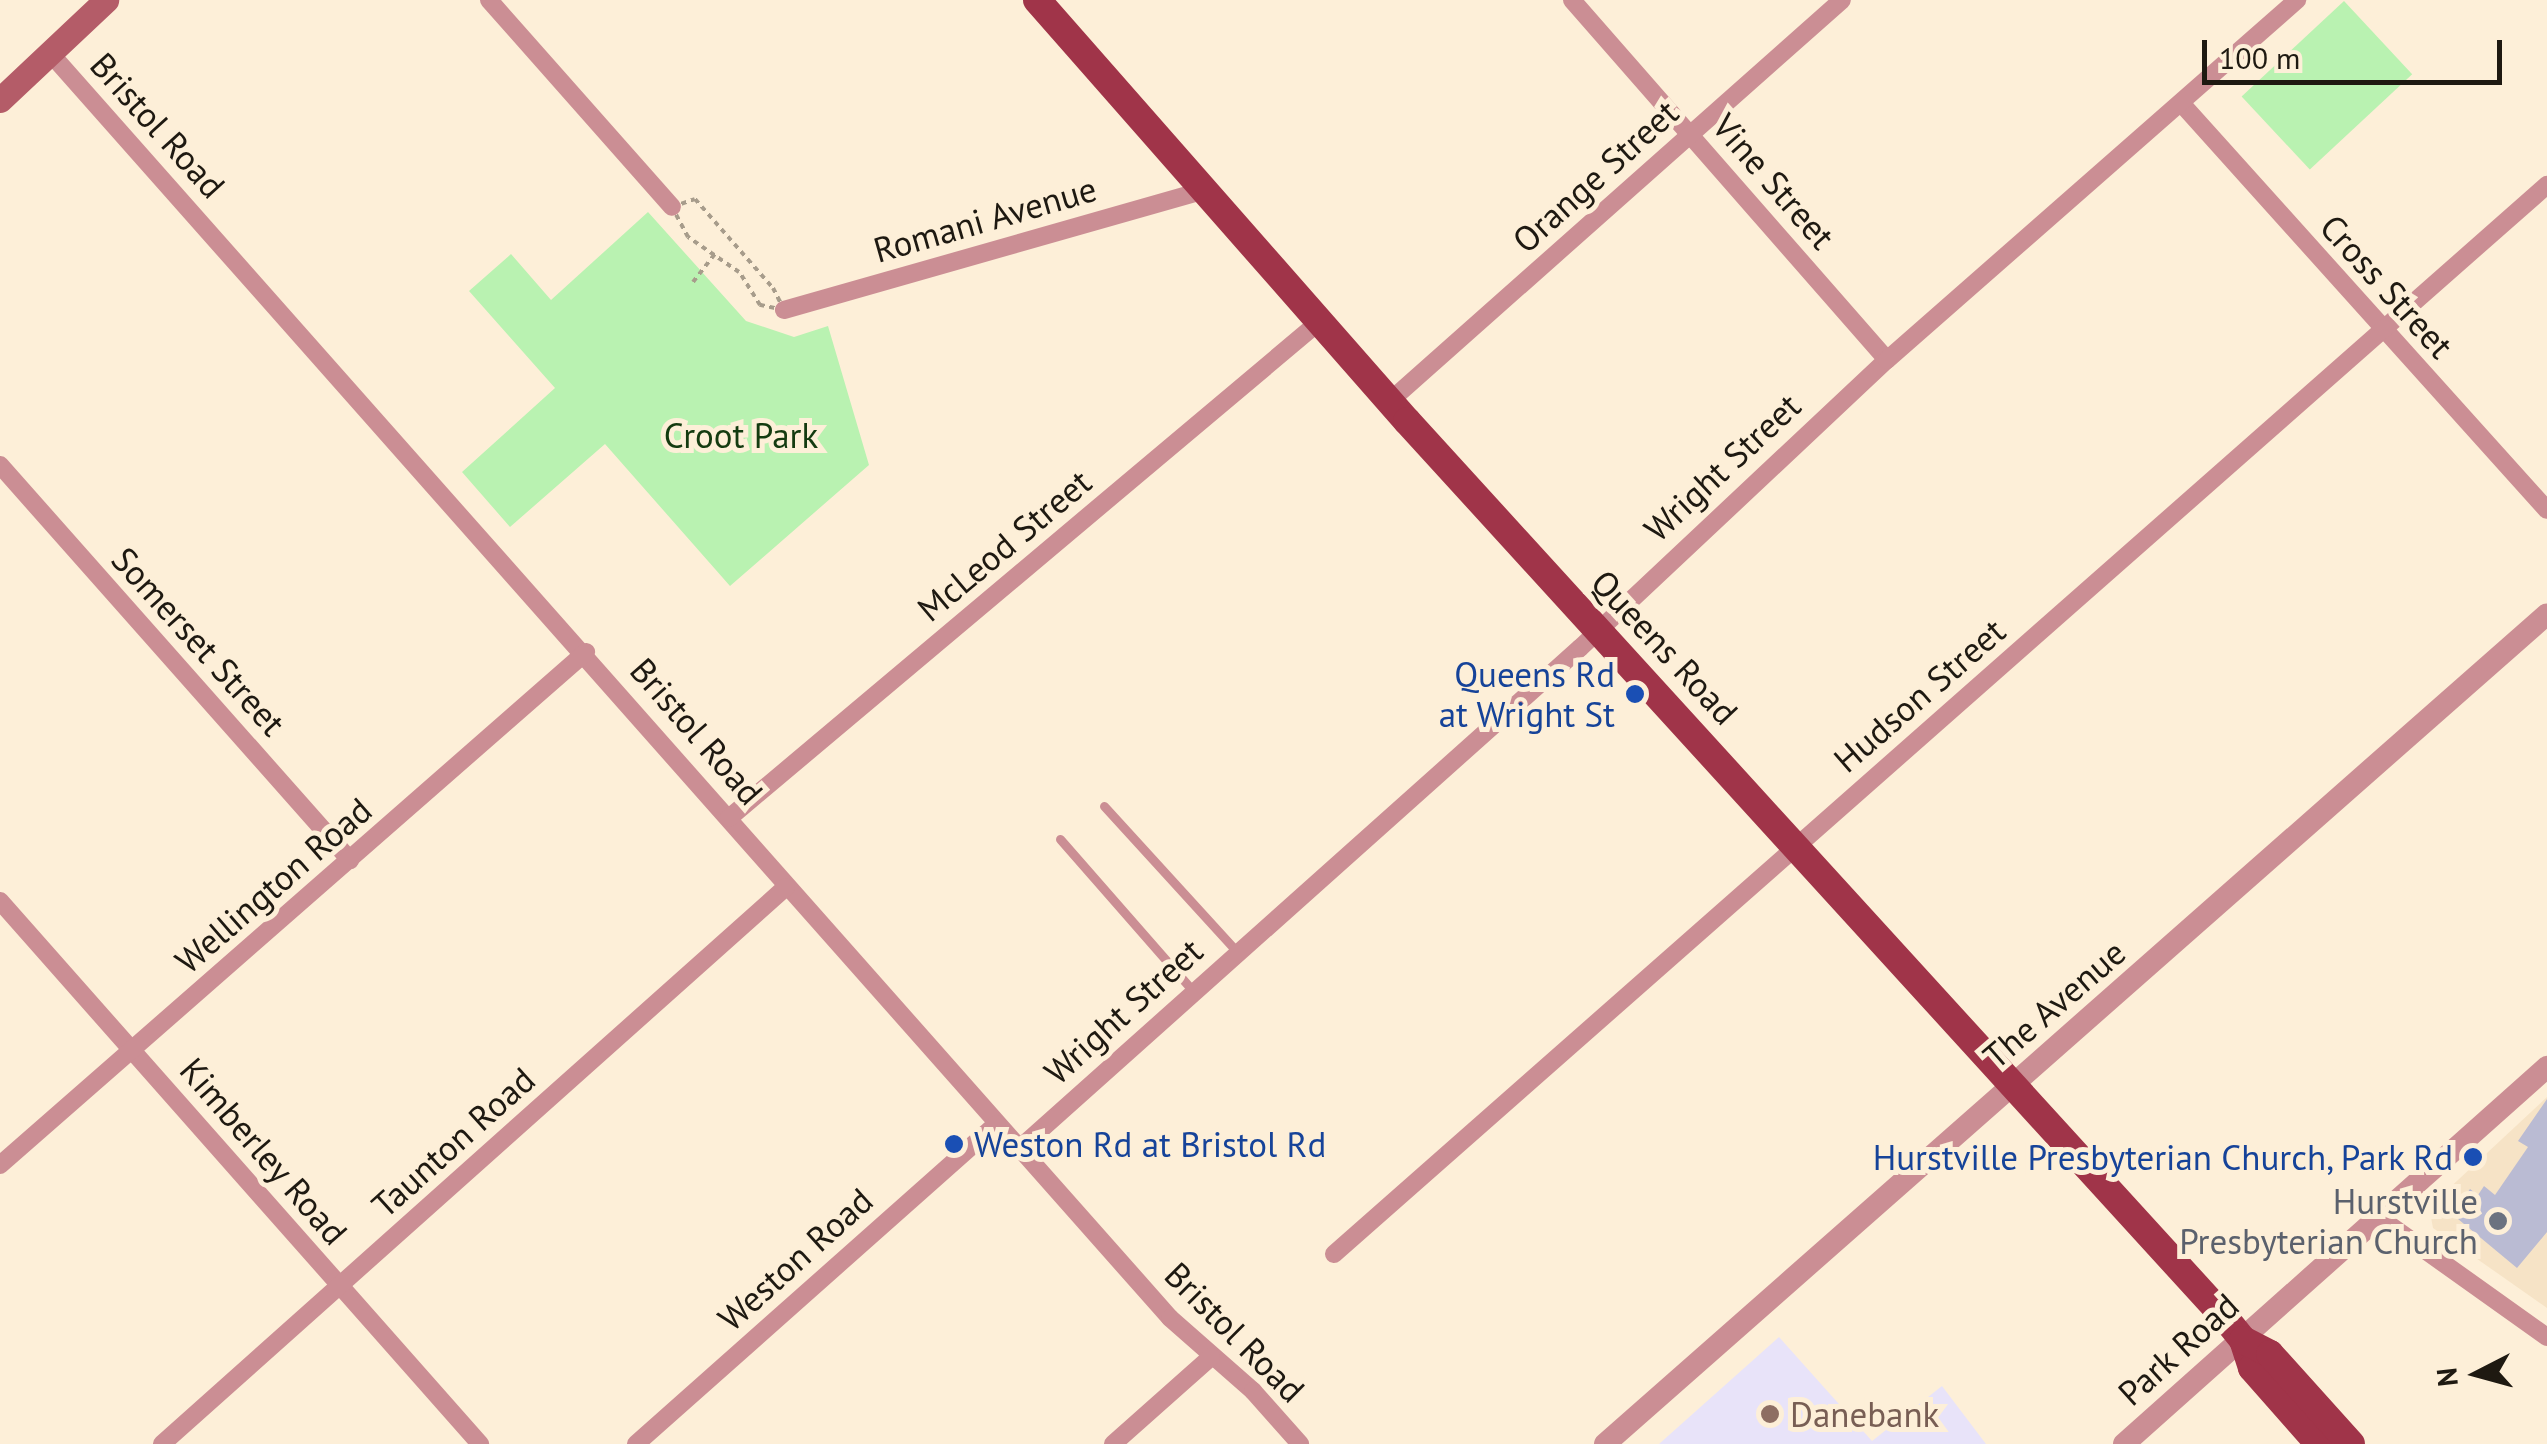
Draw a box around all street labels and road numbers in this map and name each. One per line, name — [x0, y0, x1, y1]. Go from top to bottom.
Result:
street label: Bristol Road — [82, 44, 234, 206]
street label: Orange Street — [1504, 91, 1686, 261]
street label: Vine Street — [1704, 105, 1844, 257]
street label: Romani Avenue — [868, 167, 1102, 271]
street label: Cross Street — [2312, 206, 2462, 366]
street label: Wright Street — [1636, 384, 1808, 550]
street label: McLeod Street — [909, 460, 1099, 630]
street label: Somerset Street — [104, 538, 294, 744]
street label: Queens Road — [1583, 561, 1747, 733]
street label: Hudson Street — [1825, 609, 2013, 781]
street label: Bristol Road — [622, 649, 772, 813]
street label: Wellington Road — [166, 788, 380, 982]
street label: Wright Street — [1036, 929, 1210, 1093]
street label: The Avenue — [1974, 931, 2134, 1077]
street label: Kimberley Road — [171, 1049, 357, 1253]
street label: Taunton Road — [363, 1058, 543, 1226]
street label: Weston Road — [709, 1179, 881, 1339]
street label: Bristol Road — [1156, 1253, 1314, 1411]
street label: Park Road — [2109, 1284, 2247, 1414]

